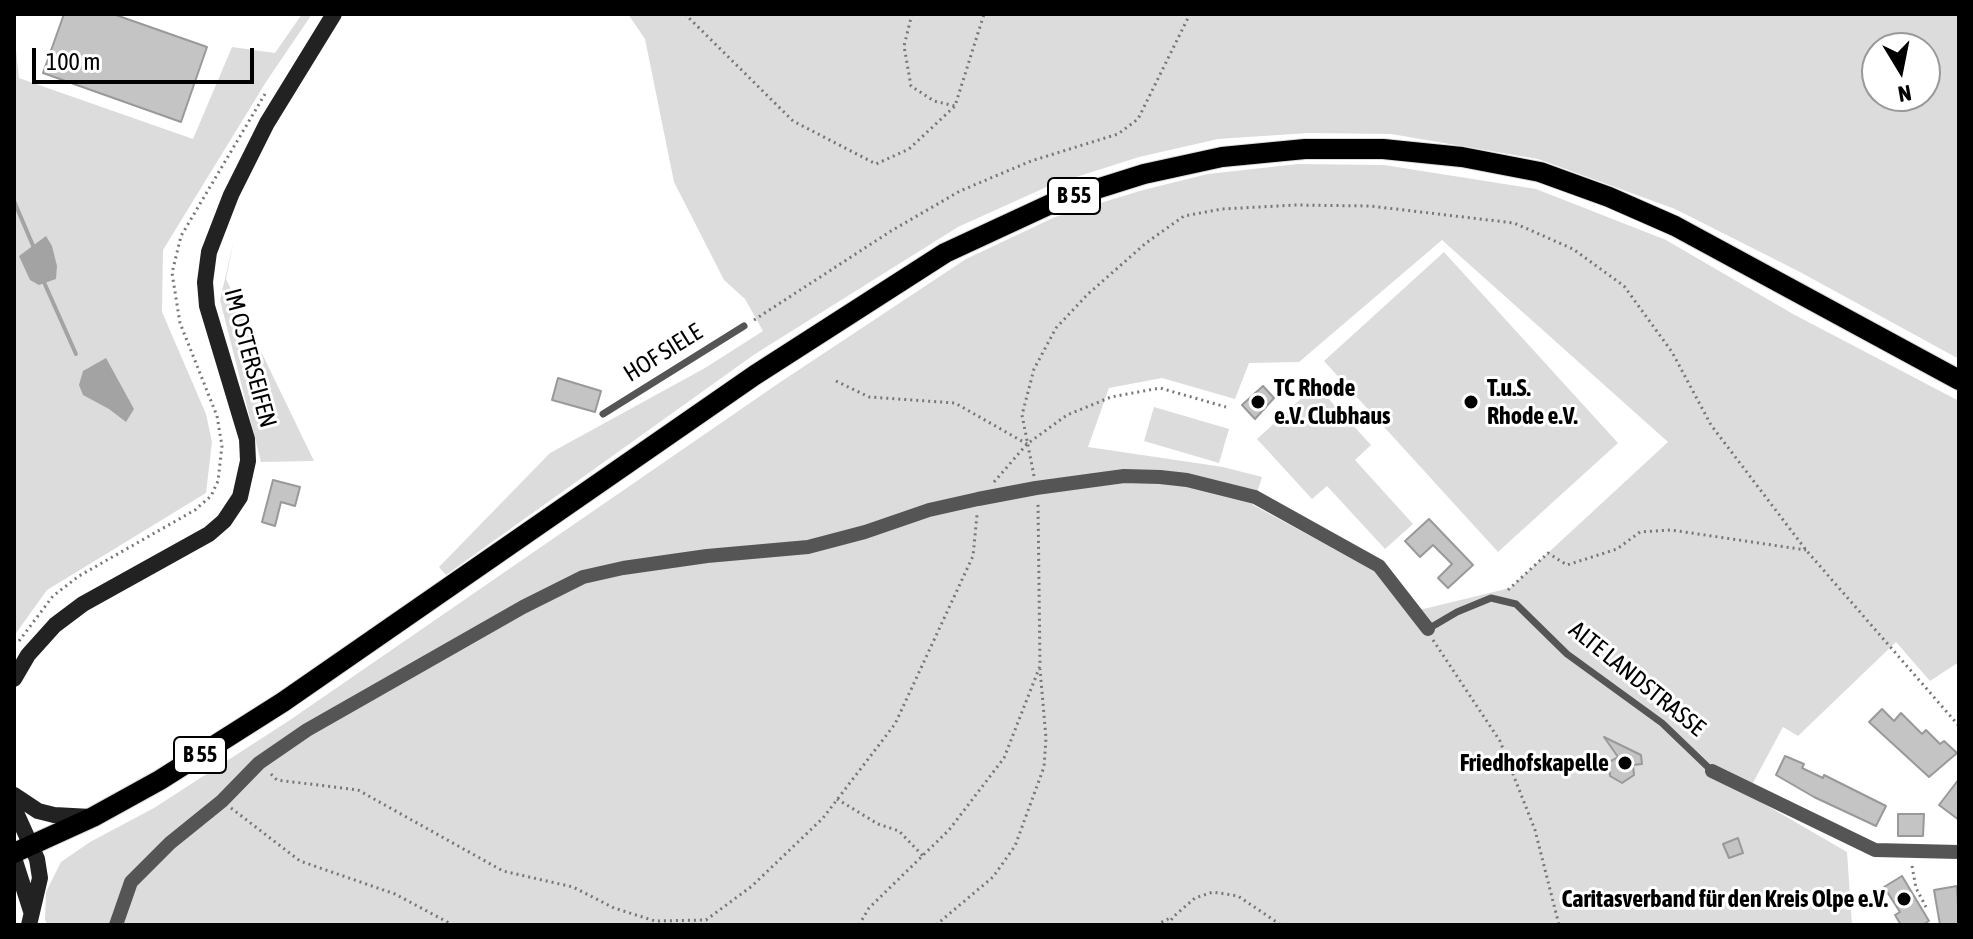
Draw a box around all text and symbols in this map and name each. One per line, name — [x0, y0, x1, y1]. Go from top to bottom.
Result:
scale bar — [36, 32, 258, 82]
north arrow — [1861, 32, 1941, 112]
text: 100 m — [46, 48, 100, 75]
text: N — [1896, 80, 1913, 108]
road number: B 55 — [1048, 178, 1100, 214]
street label: IM OSTERSEIFEN — [218, 285, 282, 431]
street label: HOF SIELE — [619, 318, 707, 388]
place label: TC Rhode e.V. Clubhaus — [1274, 374, 1391, 430]
place label: T.u.S. Rhode e.V. — [1487, 374, 1578, 430]
marker: TC Rhode e.V. Clubhaus — [1249, 393, 1267, 411]
marker: T.u.S. Rhode e.V. — [1462, 393, 1480, 411]
street label: ALTE LANDSTRASSE — [1563, 615, 1711, 743]
road number: B 55 — [174, 737, 226, 773]
place label: Friedhofskapelle — [1460, 749, 1609, 777]
marker: Friedhofskapelle — [1616, 754, 1634, 772]
place label: Caritasverband für den Kreis Olpe e.V. — [1561, 885, 1888, 913]
marker: Caritasverband für den Kreis Olpe e.V. — [1895, 890, 1913, 908]

